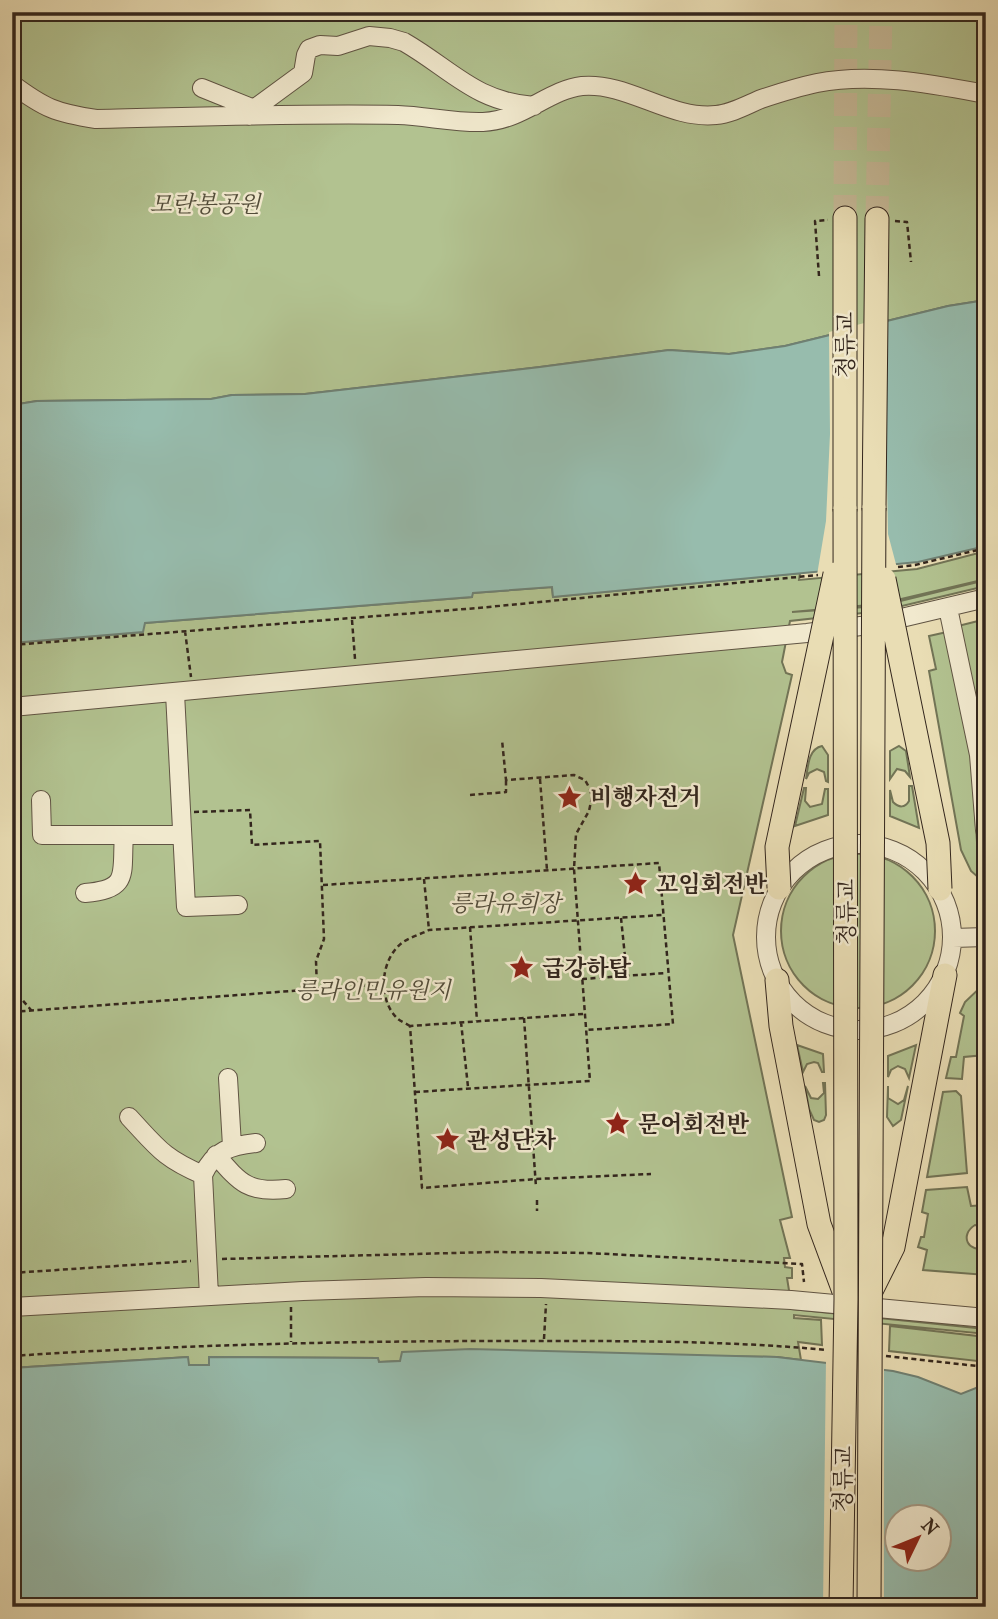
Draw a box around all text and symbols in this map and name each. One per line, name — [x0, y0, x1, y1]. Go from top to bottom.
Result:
park label: 모란봉공원 — [149, 191, 262, 218]
street label: 청류교 — [832, 312, 859, 378]
place icon: 비행자전거 — [556, 783, 584, 811]
place label: 비행자전거 — [590, 784, 701, 811]
place icon: 꼬임회전반 — [622, 870, 650, 898]
place label: 꼬임회전반 — [656, 871, 768, 898]
street label: 청류교 — [833, 879, 860, 945]
park label: 릉라유희장 — [449, 890, 564, 917]
place icon: 급강하탑 — [508, 954, 536, 982]
place label: 급강하탑 — [542, 955, 632, 982]
park label: 릉라인민유원지 — [295, 977, 453, 1004]
place icon: 문어회전반 — [604, 1110, 632, 1138]
place label: 문어회전반 — [638, 1111, 750, 1138]
place icon: 관성단차 — [433, 1126, 461, 1154]
place label: 관성단차 — [467, 1127, 557, 1154]
street label: 청류교 — [829, 1445, 858, 1513]
north arrow — [883, 1504, 953, 1574]
text: N — [917, 1514, 943, 1540]

